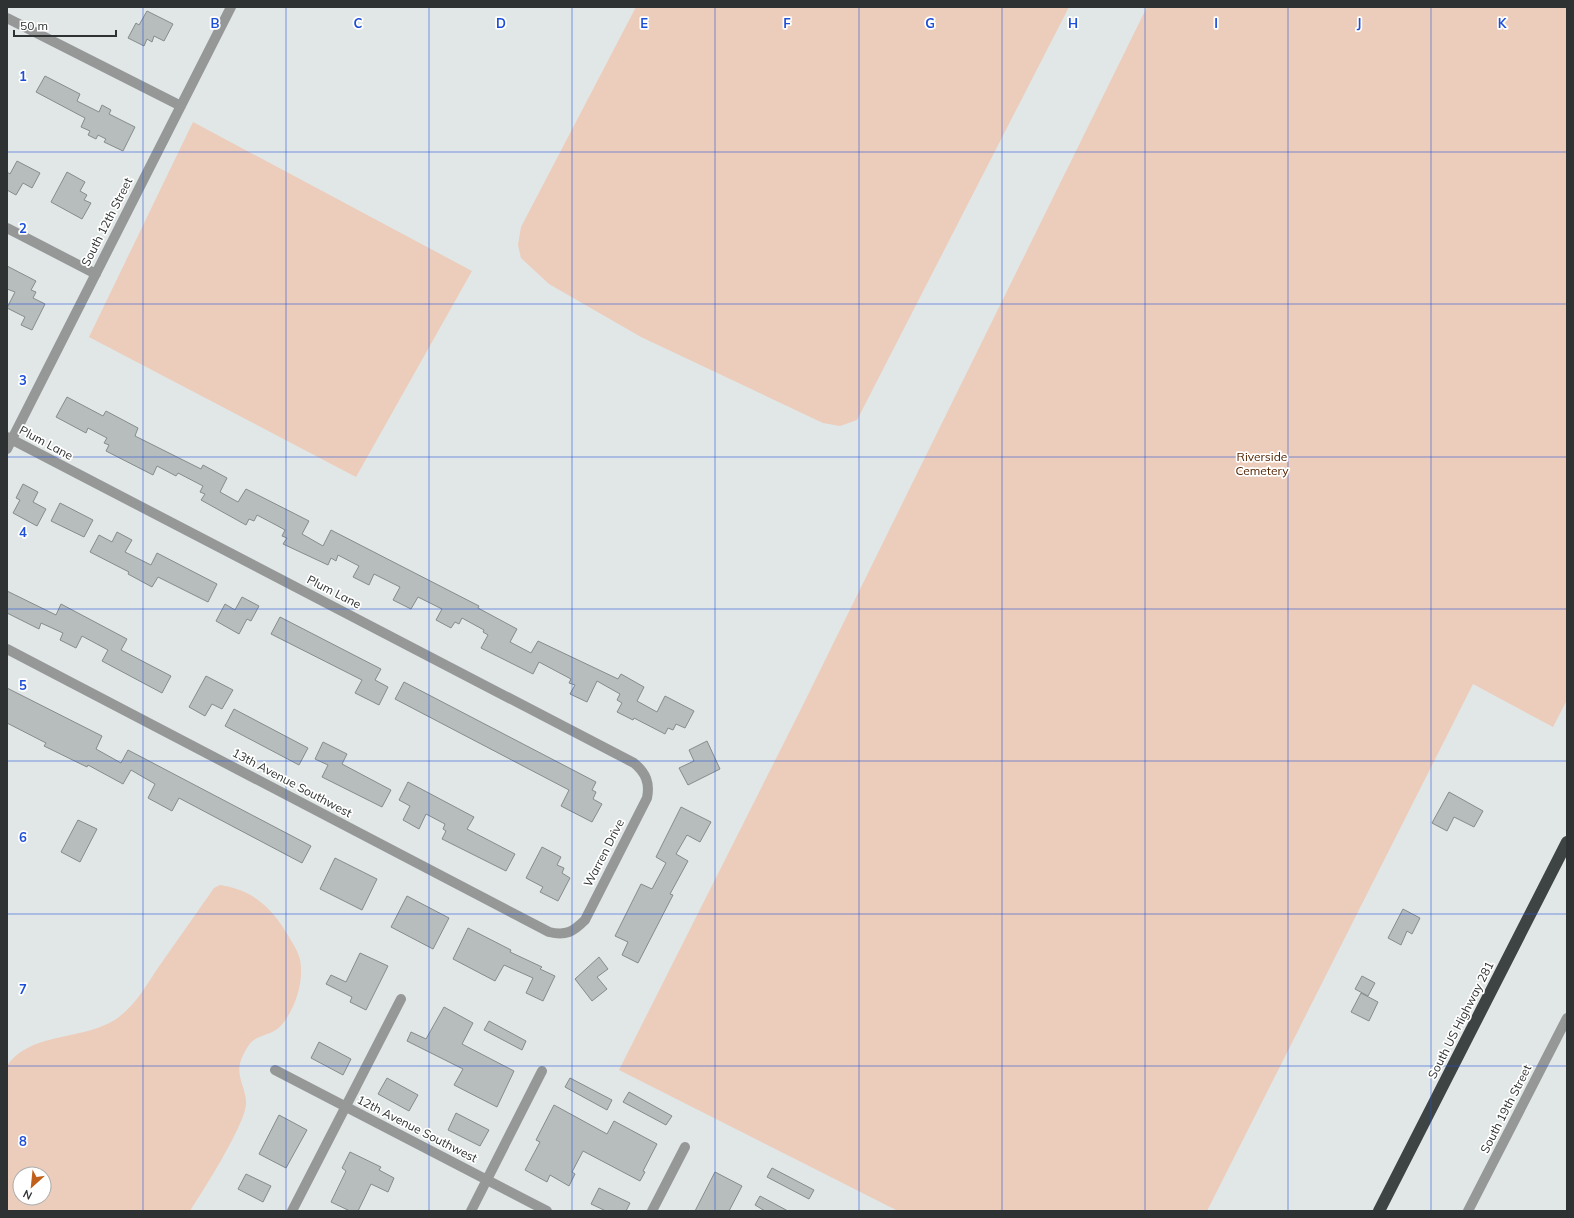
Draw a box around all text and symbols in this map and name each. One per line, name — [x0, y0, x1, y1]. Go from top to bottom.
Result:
scale bar — [14, 12, 116, 38]
text: B — [211, 15, 220, 31]
text: C — [354, 15, 363, 31]
text: D — [496, 15, 506, 31]
text: E — [640, 15, 648, 31]
text: F — [783, 15, 791, 31]
text: G — [925, 15, 935, 31]
text: H — [1068, 15, 1078, 31]
text: I — [1214, 15, 1218, 31]
text: J — [1357, 15, 1361, 31]
text: K — [1498, 15, 1508, 31]
text: 50 m — [20, 18, 48, 33]
text: 1 — [19, 68, 27, 84]
street label: South 12th Street — [78, 175, 135, 269]
text: 2 — [19, 220, 27, 236]
text: 3 — [19, 372, 27, 388]
street label: Plum Lane — [17, 422, 76, 463]
park label: Riverside Cemetery — [1235, 449, 1289, 478]
text: 4 — [19, 524, 27, 540]
street label: Plum Lane — [305, 572, 364, 612]
text: 5 — [19, 677, 27, 693]
street label: 13th Avenue Southwest — [230, 745, 355, 820]
street label: Warren Drive — [580, 816, 627, 889]
text: 6 — [19, 829, 27, 845]
street label: South US Highway 281 — [1424, 959, 1497, 1081]
text: 7 — [19, 981, 27, 997]
street label: South 19th Street — [1477, 1062, 1534, 1156]
street label: 12th Avenue Southwest — [355, 1092, 480, 1165]
text: 8 — [19, 1133, 27, 1149]
north arrow — [12, 1166, 52, 1206]
text: N — [21, 1187, 34, 1203]

